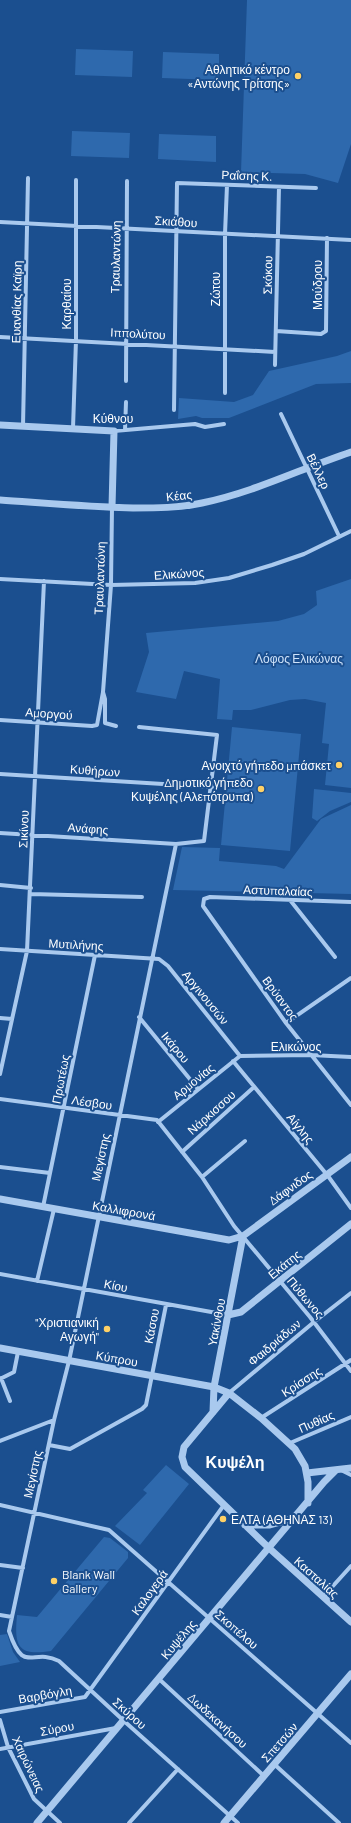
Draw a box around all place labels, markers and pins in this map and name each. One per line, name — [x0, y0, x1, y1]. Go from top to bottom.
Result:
place label: Αθλητικό κέντρο «Αντώνης Τρίτσης» — [187, 62, 290, 91]
marker: Αθλητικό κέντρο «Αντώνης Τρίτσης» — [293, 71, 303, 81]
place label: Ανοιχτό γήπεδο μπάσκετ — [201, 758, 331, 773]
marker: Ανοιχτό γήπεδο μπάσκετ — [334, 760, 344, 770]
place label: Δημοτικό γήπεδο Κυψέλης (Αλεπότρυπα) — [131, 775, 254, 804]
marker: Δημοτικό γήπεδο Κυψέλης (Αλεπότρυπα) — [256, 784, 266, 794]
place label: "Χριστιανική Αγωγή" — [35, 1315, 99, 1344]
marker: "Χριστιανική Αγωγή" — [102, 1324, 112, 1334]
place label: ΕΛΤΑ (ΑΘΗΝΑΣ 13) — [231, 1512, 333, 1526]
marker: ΕΛΤΑ (ΑΘΗΝΑΣ 13) — [218, 1514, 228, 1524]
place label: Blank Wall Gallery — [62, 1567, 115, 1595]
marker: Blank Wall Gallery — [49, 1576, 59, 1586]

